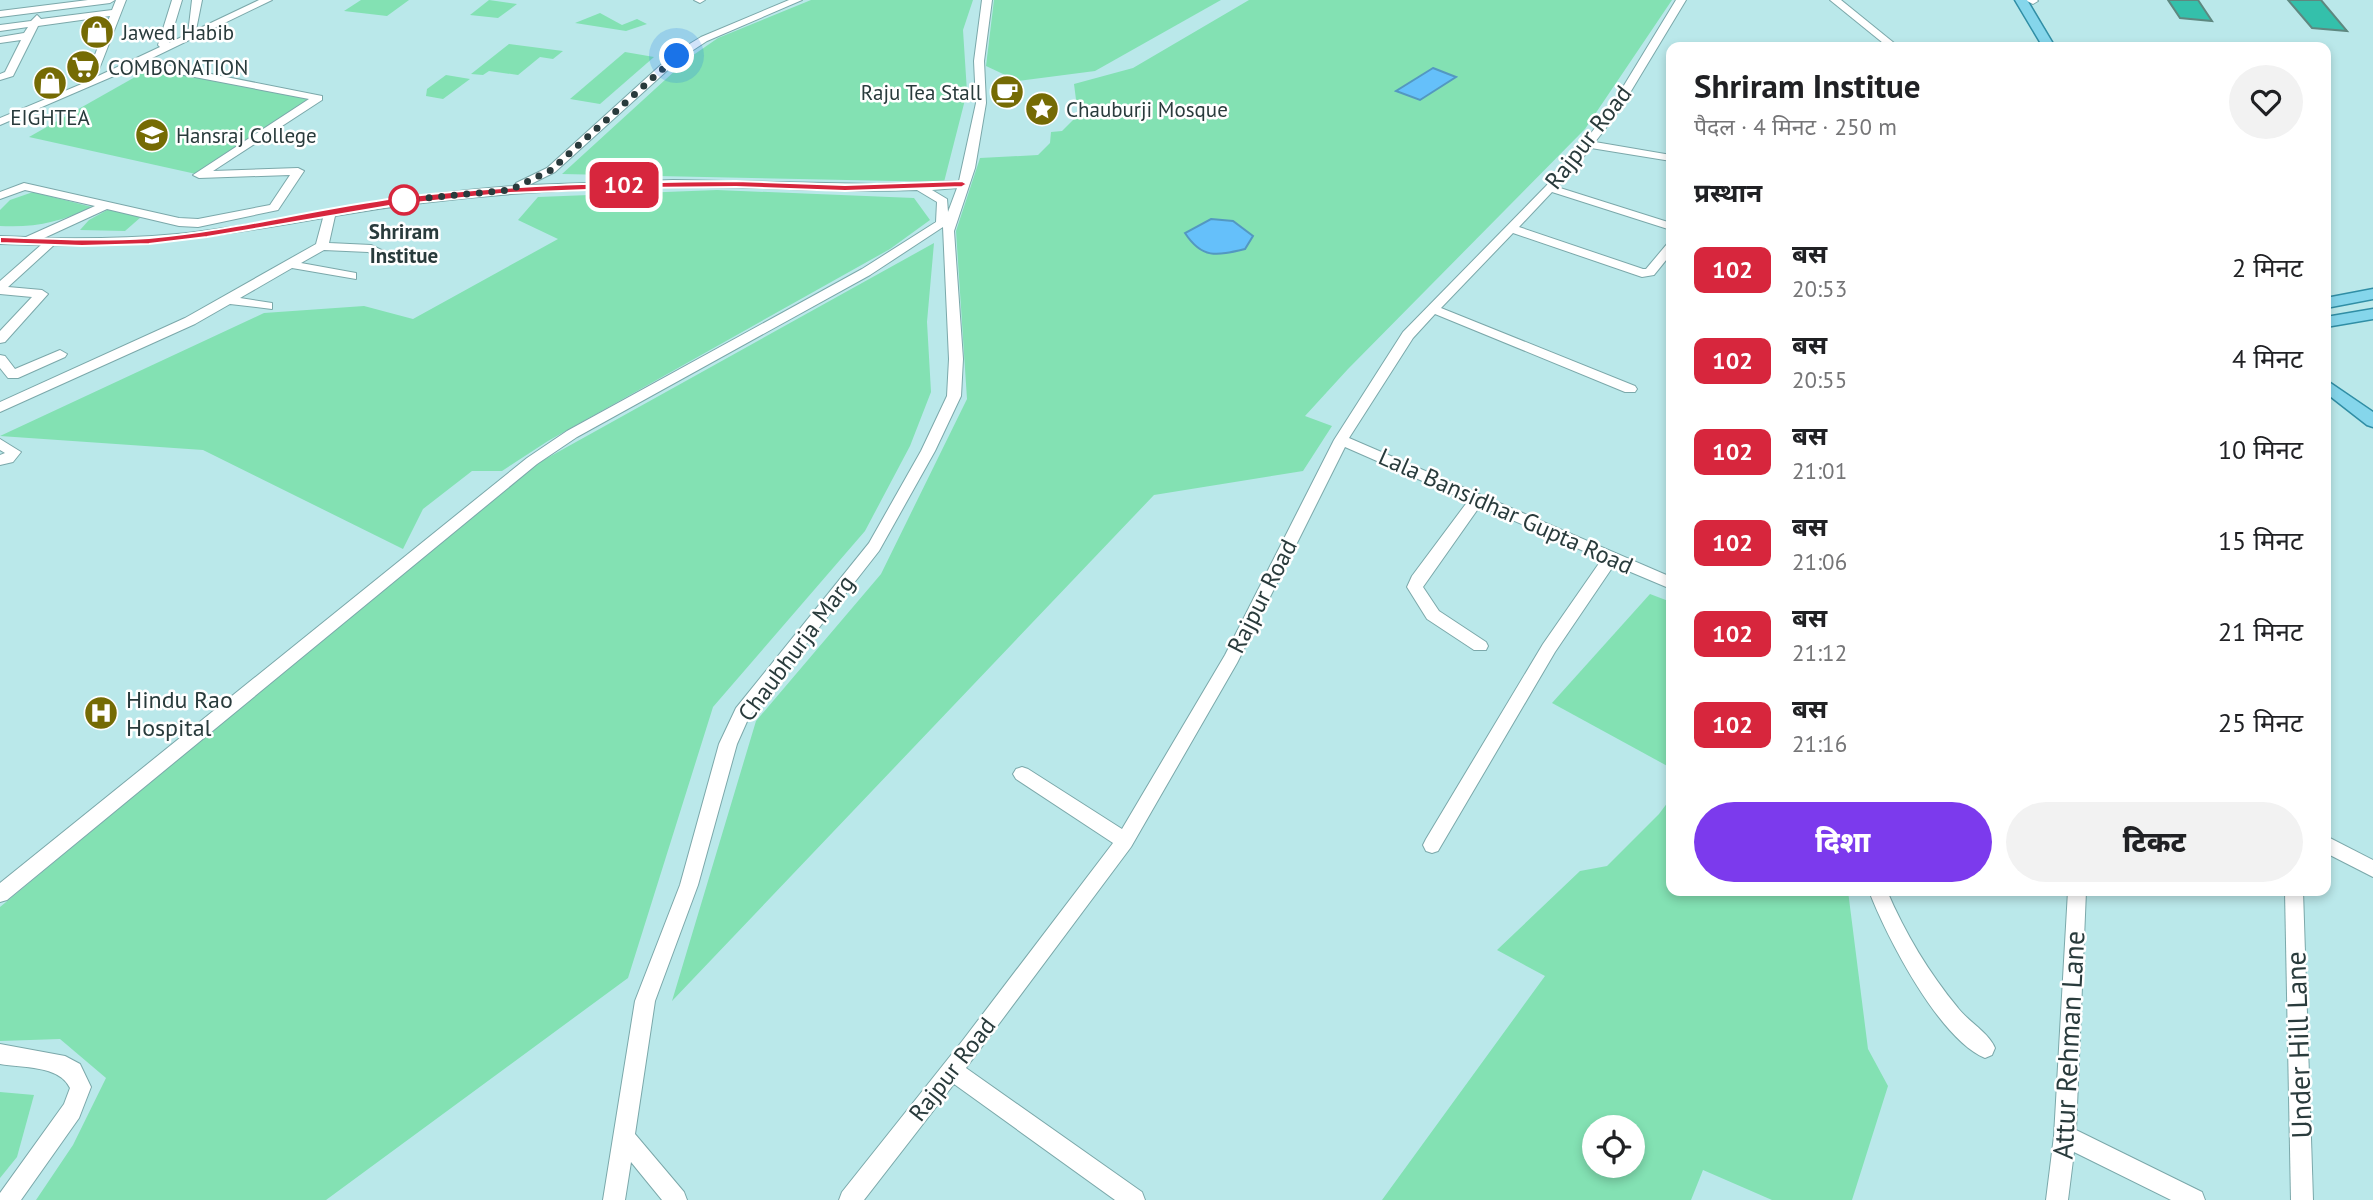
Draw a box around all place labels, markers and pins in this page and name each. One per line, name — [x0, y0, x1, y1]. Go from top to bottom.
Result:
shop icon: Jawed Habib — [78, 13, 116, 51]
place label: Jawed Habib — [121, 19, 234, 46]
supermarket icon: COMBONATION — [64, 48, 102, 86]
place label: COMBONATION — [108, 54, 248, 81]
shop icon: EIGHTEA — [31, 64, 69, 102]
cafe icon: Raju Tea Stall — [988, 73, 1026, 111]
place label: Raju Tea Stall — [861, 79, 982, 106]
place icon: Chauburji Mosque — [1023, 90, 1061, 128]
place label: Chauburji Mosque — [1066, 96, 1228, 123]
place label: EIGHTEA — [10, 104, 90, 131]
school or university icon: Hansraj College — [133, 116, 171, 154]
place label: Hansraj College — [176, 122, 317, 149]
marker: Shriram Institue — [389, 185, 419, 215]
place label: Shriram Institue — [369, 218, 439, 269]
place label: Hindu Rao Hospital — [126, 684, 233, 743]
hospital icon: Hindu Rao Hospital — [82, 694, 120, 732]

